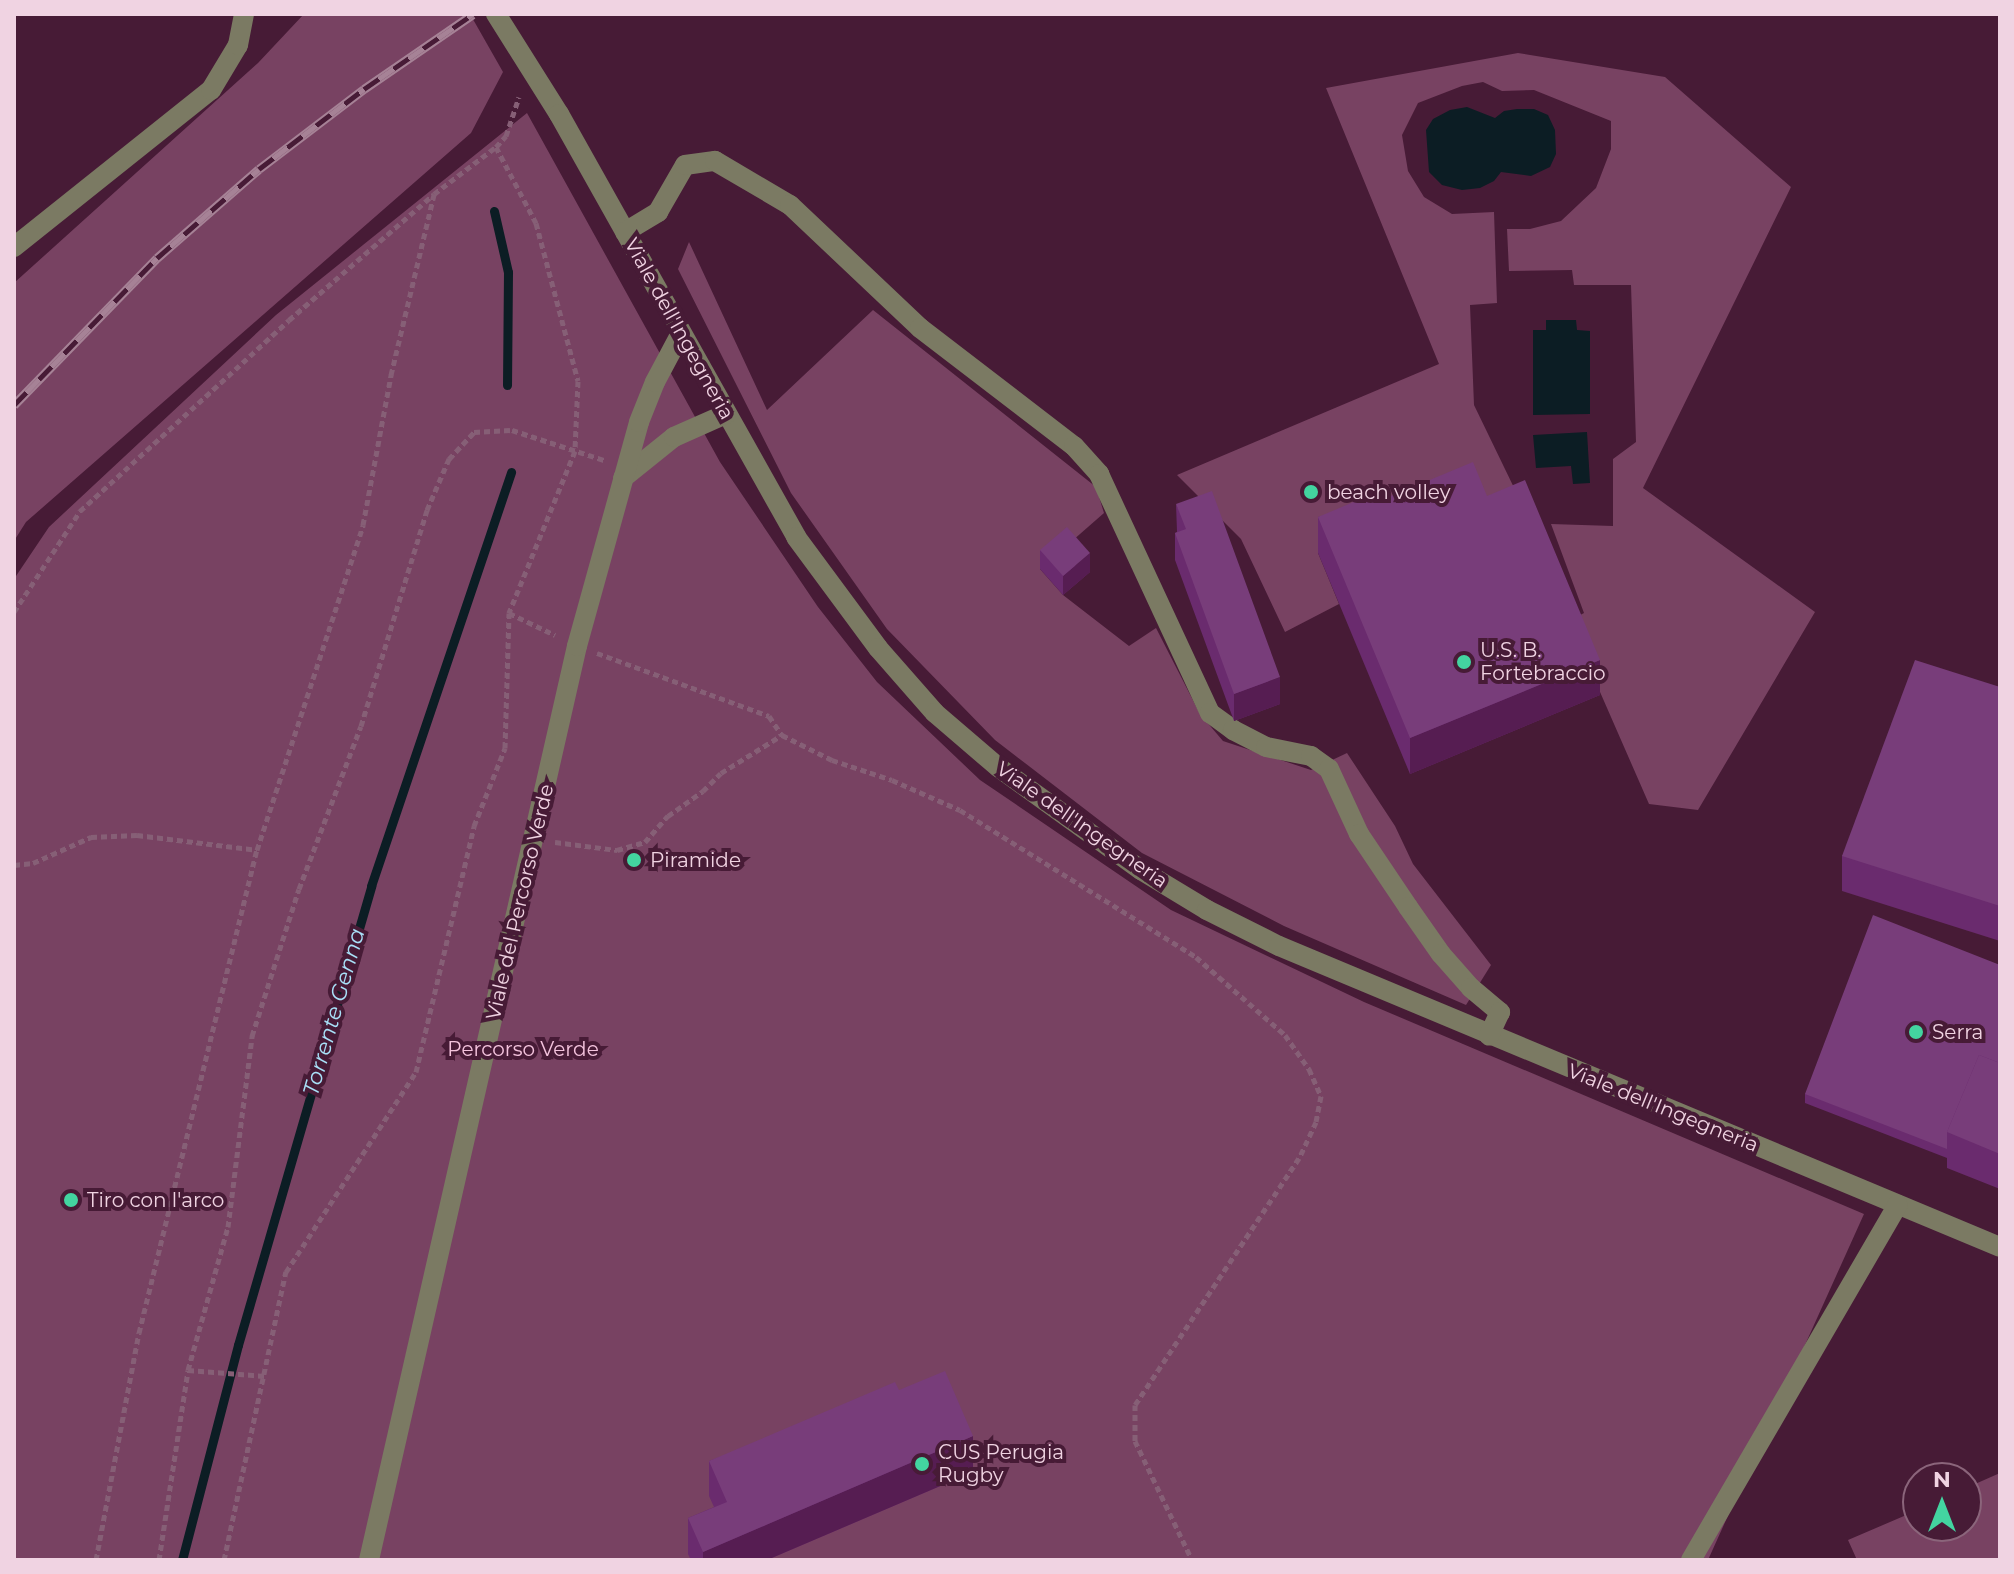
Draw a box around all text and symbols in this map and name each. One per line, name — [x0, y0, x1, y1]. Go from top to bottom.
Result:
street label: Viale dell'Ingegneria — [619, 234, 739, 424]
place label: beach volley — [1327, 480, 1451, 504]
marker: beach volley — [1302, 483, 1320, 501]
place label: U.S. B. Fortebraccio — [1480, 638, 1606, 685]
marker: U.S. B. Fortebraccio — [1455, 653, 1473, 671]
street label: Viale dell'Ingegneria — [992, 757, 1172, 893]
street label: Viale del Percorso Verde — [481, 782, 559, 1022]
place label: Piramide — [650, 848, 741, 872]
marker: Piramide — [625, 851, 643, 869]
water label: Torrente Genna — [297, 925, 371, 1099]
place label: Serra — [1932, 1020, 1983, 1044]
marker: Serra — [1907, 1023, 1925, 1041]
park label: Percorso Verde — [447, 1037, 599, 1061]
street label: Viale dell'Ingegneria — [1564, 1059, 1762, 1157]
place label: Tiro con l'arco — [87, 1188, 224, 1212]
marker: Tiro con l'arco — [62, 1191, 80, 1209]
place label: CUS Perugia Rugby — [938, 1440, 1064, 1487]
marker: CUS Perugia Rugby — [913, 1455, 931, 1473]
north arrow — [1902, 1462, 1982, 1542]
text: N — [1933, 1466, 1951, 1493]

